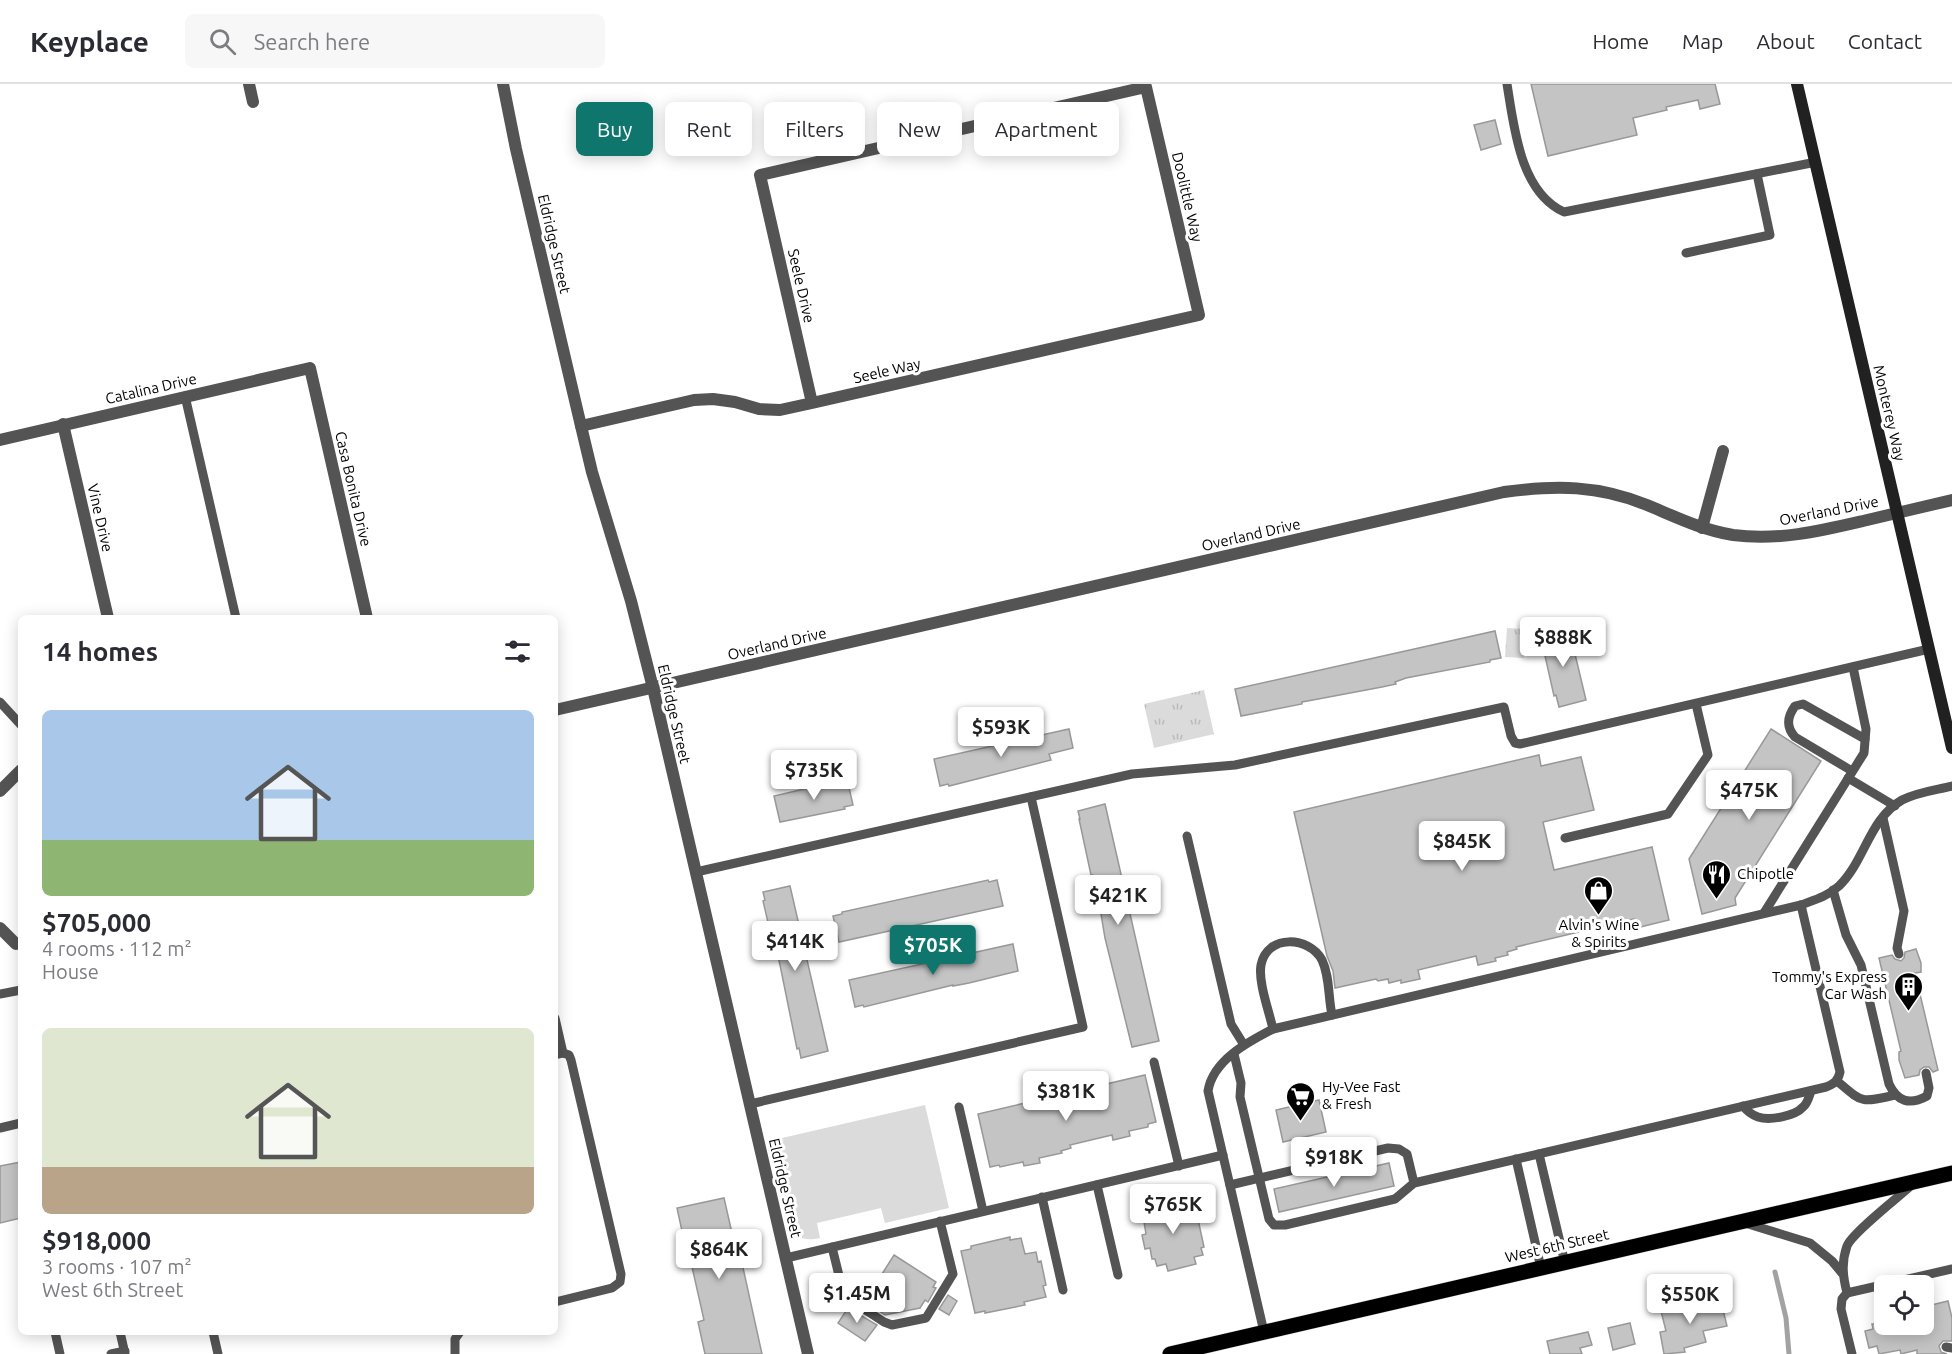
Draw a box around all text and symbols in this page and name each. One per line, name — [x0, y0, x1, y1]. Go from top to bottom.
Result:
search box — [185, 14, 605, 68]
icon: search — [206, 25, 239, 58]
text: Keyplace — [30, 26, 149, 57]
text: Search here — [254, 29, 370, 54]
text: Home — [1592, 29, 1649, 53]
text: Map — [1682, 29, 1723, 53]
text: About — [1756, 29, 1815, 53]
text: Contact — [1848, 29, 1922, 53]
chip: Buy — [576, 102, 653, 156]
chip: Rent — [665, 102, 752, 156]
chip: Filters — [764, 102, 865, 156]
chip: New — [877, 102, 962, 156]
chip: Apartment — [974, 102, 1119, 156]
street label: Doolittle Way — [1169, 150, 1206, 243]
street label: Eldridge Street — [535, 193, 574, 295]
street label: Seele Drive — [785, 247, 818, 325]
street label: Seele Way — [852, 355, 922, 387]
street label: Monterey Way — [1870, 363, 1909, 462]
street label: Catalina Drive — [104, 370, 198, 407]
street label: Casa Bonita Drive — [332, 430, 375, 548]
street label: Vine Drive — [84, 482, 117, 554]
street label: Overland Drive — [1778, 493, 1880, 528]
street label: Overland Drive — [1200, 515, 1302, 554]
pin: $888K — [1521, 617, 1605, 668]
street label: Overland Drive — [726, 624, 828, 663]
text: $888K — [1534, 625, 1592, 648]
icon: filters — [501, 635, 534, 668]
text: 14 homes — [42, 637, 158, 666]
street label: Eldridge Street — [655, 663, 694, 765]
pin: $593K — [959, 707, 1043, 758]
text: $593K — [972, 715, 1030, 738]
icon: home — [234, 749, 342, 857]
pin: $735K — [772, 750, 856, 801]
text: $735K — [785, 758, 843, 781]
pin: $475K — [1707, 770, 1791, 821]
text: $475K — [1720, 778, 1778, 801]
pin: $845K — [1420, 821, 1504, 872]
text: $845K — [1433, 829, 1491, 852]
restaurant icon: Chipotle — [1700, 858, 1732, 900]
place label: Chipotle — [1737, 865, 1794, 882]
shop icon: Alvin's Wine & Spirits — [1583, 874, 1615, 916]
pin: $421K — [1076, 875, 1160, 926]
text: $421K — [1089, 883, 1147, 906]
text: $705,000 — [42, 908, 151, 937]
place label: Alvin's Wine & Spirits — [1558, 916, 1640, 950]
pin: $414K — [753, 921, 837, 972]
pin: $705K — [891, 925, 975, 976]
text: $414K — [766, 929, 824, 952]
text: $705K — [904, 933, 962, 956]
text: 4 rooms · 112 m² — [42, 937, 192, 960]
text: House — [42, 960, 99, 983]
place label: Tommy's Express Car Wash — [1772, 968, 1887, 1002]
building icon: Tommy's Express Car Wash — [1892, 970, 1924, 1012]
icon: home — [234, 1067, 342, 1175]
pin: $381K — [1024, 1071, 1108, 1122]
place label: Hy-Vee Fast & Fresh — [1322, 1078, 1400, 1112]
text: $381K — [1037, 1079, 1095, 1102]
supermarket icon: Hy-Vee Fast & Fresh — [1285, 1080, 1317, 1122]
street label: Eldridge Street — [766, 1137, 805, 1239]
pin: $918K — [1292, 1137, 1376, 1188]
text: $918K — [1305, 1145, 1363, 1168]
pin: $765K — [1131, 1184, 1215, 1235]
text: $765K — [1144, 1192, 1202, 1215]
street label: West 6th Street — [1503, 1225, 1611, 1266]
text: $918,000 — [42, 1226, 151, 1255]
pin: $864K — [677, 1229, 761, 1280]
text: $864K — [690, 1237, 748, 1260]
text: 3 rooms · 107 m² — [42, 1255, 192, 1278]
pin: $1.45M — [808, 1273, 906, 1324]
pin: $550K — [1648, 1274, 1732, 1325]
map controls — [1874, 1275, 1934, 1335]
button: locate — [1874, 1275, 1934, 1335]
text: West 6th Street — [42, 1278, 183, 1301]
text: $1.45M — [823, 1281, 891, 1304]
text: $550K — [1661, 1282, 1719, 1305]

